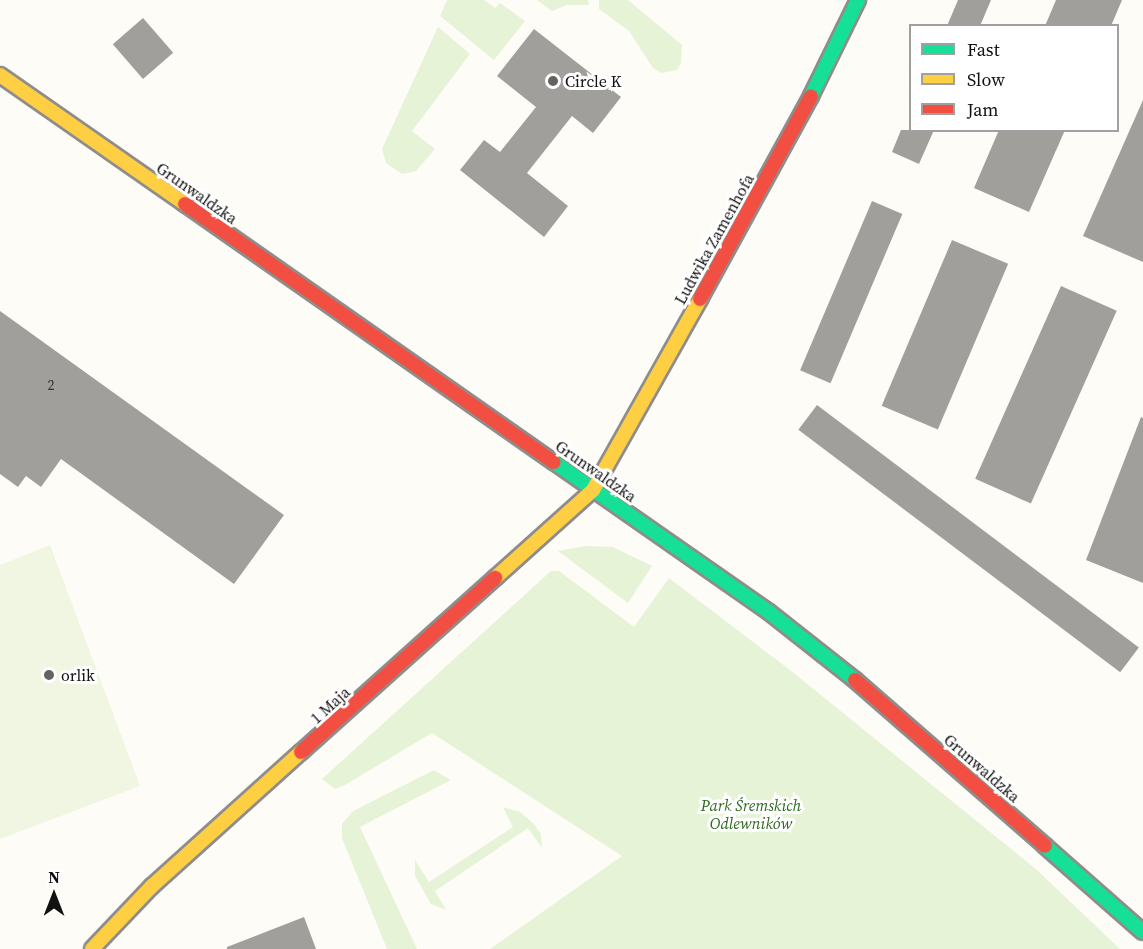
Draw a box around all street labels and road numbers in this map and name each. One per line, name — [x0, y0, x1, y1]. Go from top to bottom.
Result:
street label: Grunwaldzka — [153, 158, 241, 228]
street label: Ludwika Zamenhofa — [670, 170, 758, 308]
street label: Grunwaldzka — [552, 436, 640, 506]
street label: 1 Maja — [306, 682, 354, 728]
street label: Grunwaldzka — [940, 730, 1024, 806]

